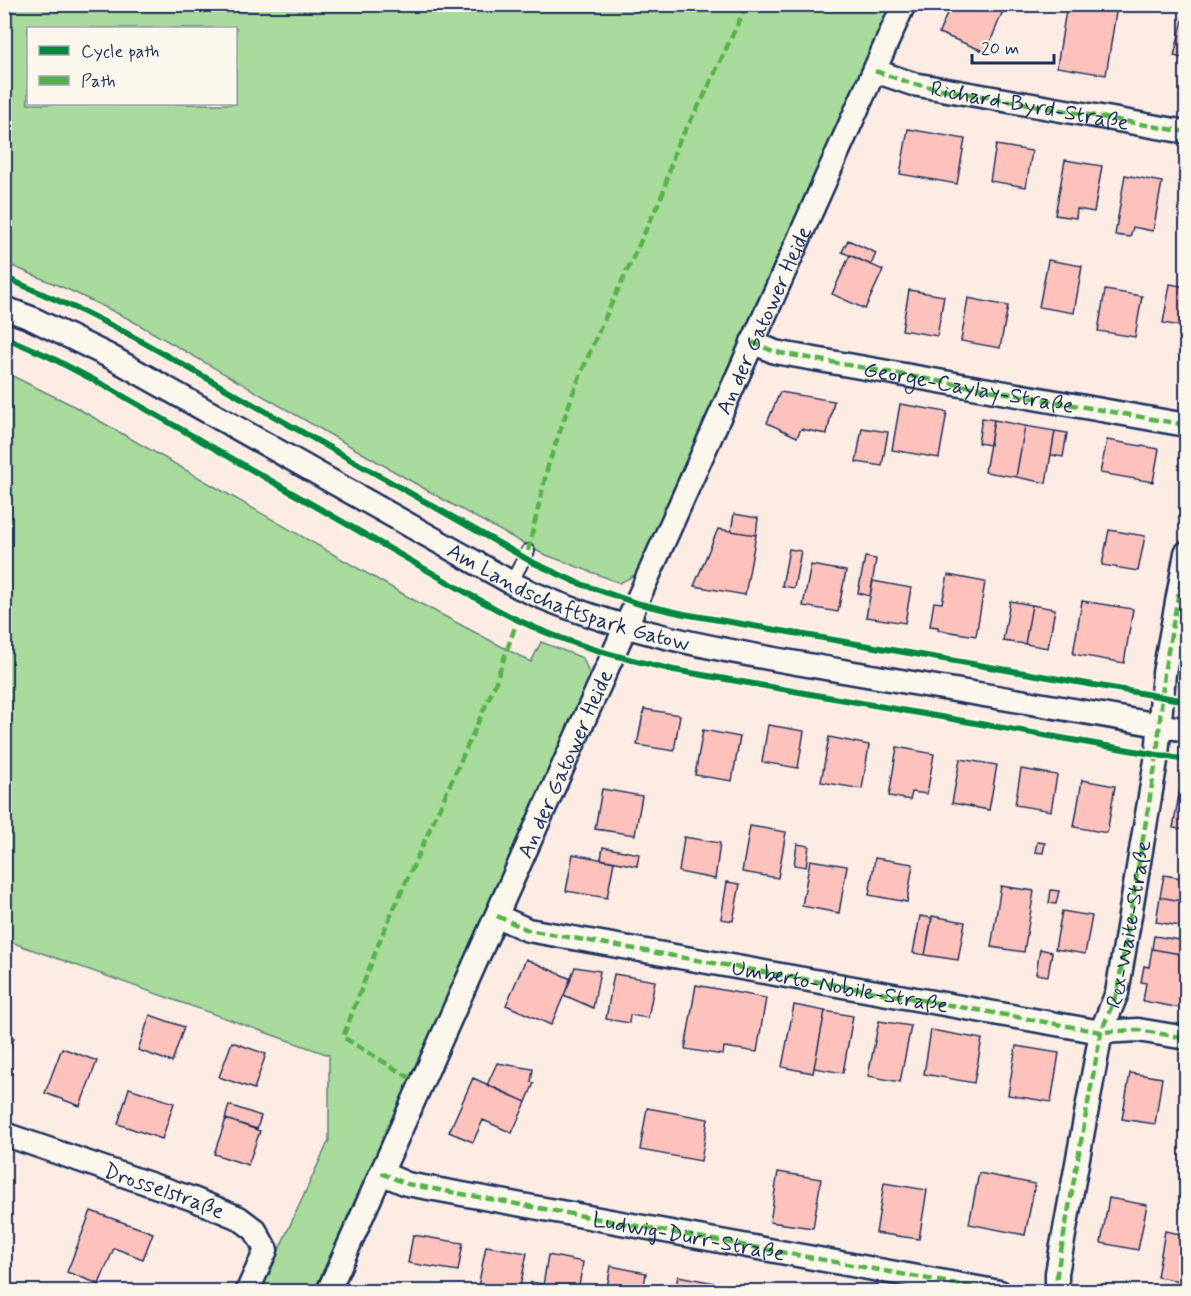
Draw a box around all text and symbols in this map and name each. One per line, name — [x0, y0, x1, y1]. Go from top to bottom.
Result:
legend — [27, 27, 237, 105]
scale bar — [972, 27, 1054, 65]
text: 20 m — [981, 37, 1019, 61]
text: Cycle path — [81, 40, 159, 64]
text: Path — [81, 70, 116, 94]
street label: Richard-Byrd-Straße — [928, 75, 1131, 138]
street label: An der Gatower Heide — [710, 222, 819, 419]
street label: George-Caylay-Straße — [861, 356, 1076, 421]
street label: Am Landschaftspark Gatow — [441, 537, 692, 658]
street label: An der Gatower Heide — [512, 665, 621, 863]
street label: Rex-Waite-Straße — [1100, 838, 1158, 1013]
street label: Umberto-Nobile-Straße — [729, 954, 951, 1021]
street label: Drosselstraße — [100, 1157, 228, 1227]
street label: Ludwig-Dürr-Straße — [590, 1206, 787, 1269]

